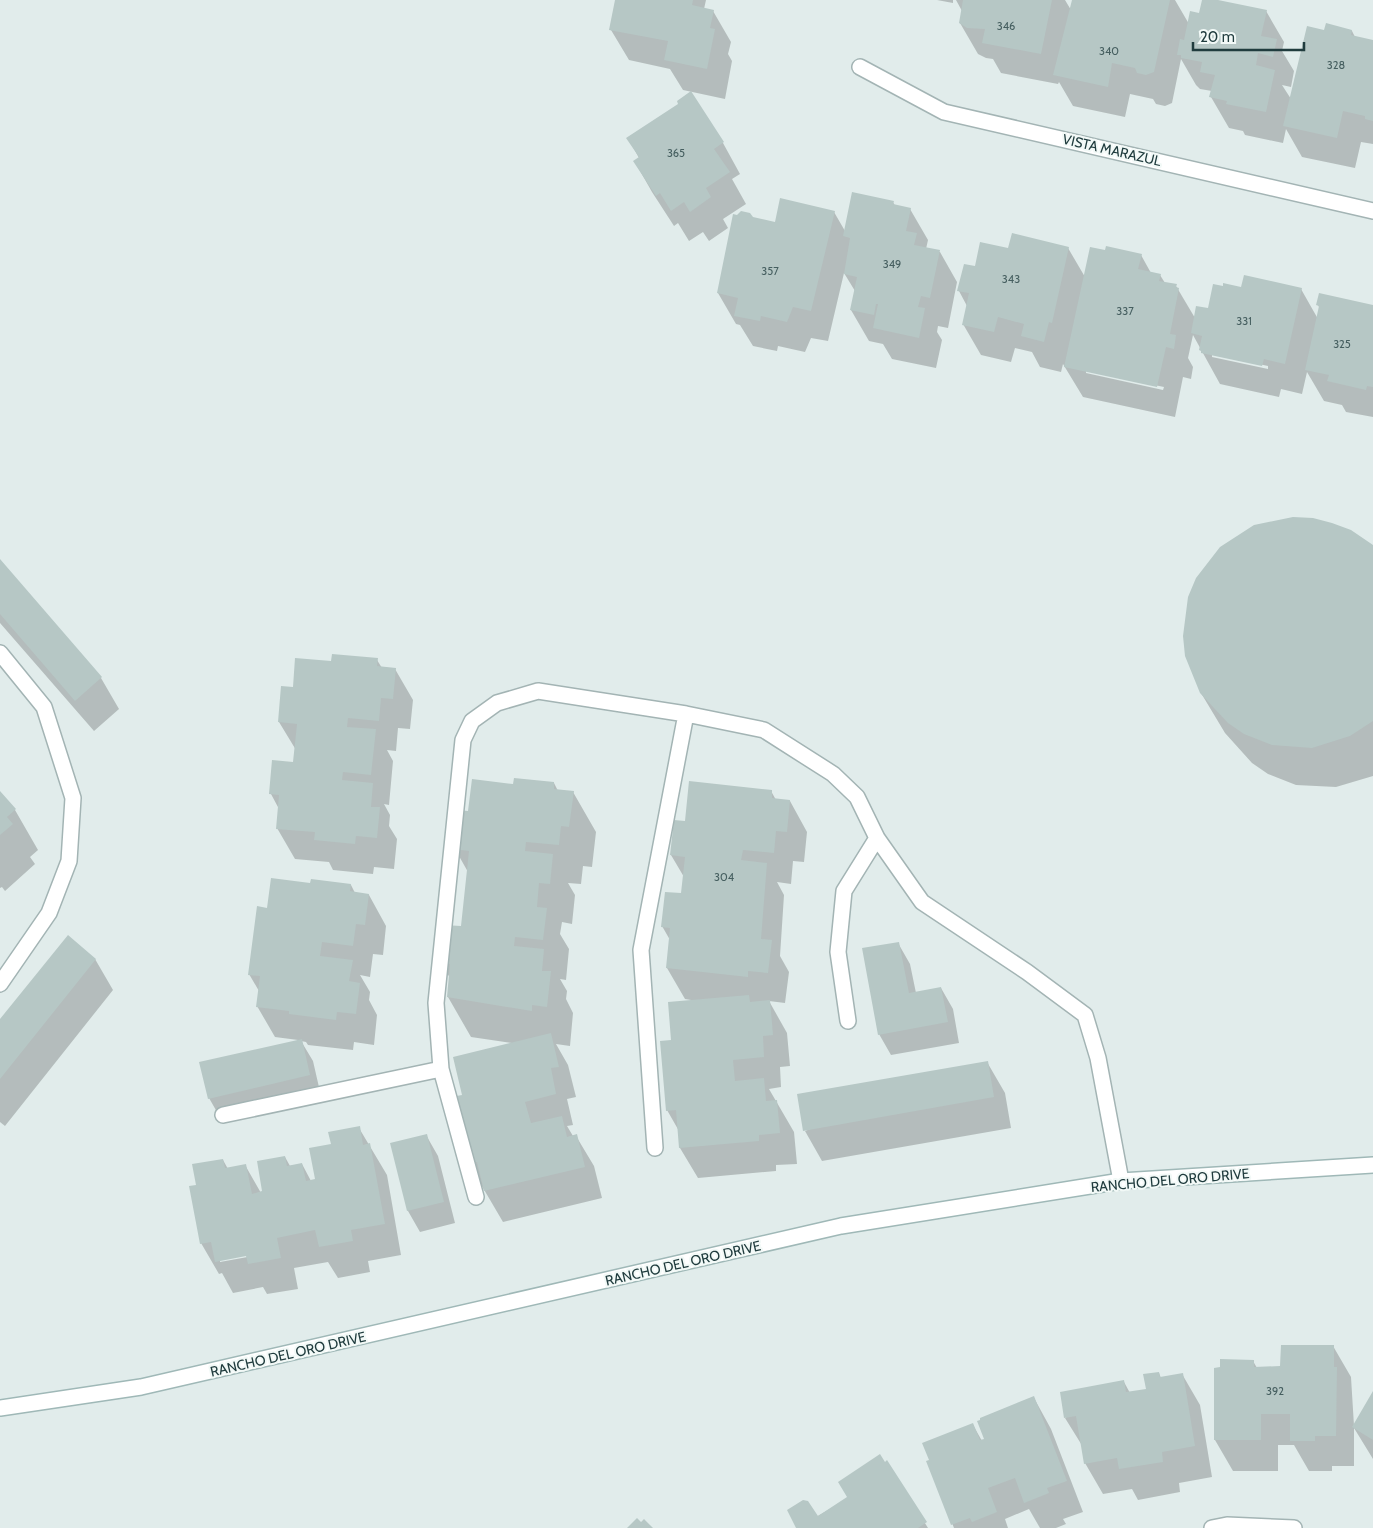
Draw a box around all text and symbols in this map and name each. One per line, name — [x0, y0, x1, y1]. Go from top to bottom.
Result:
house number: 346 — [997, 19, 1015, 33]
scale bar — [1193, 20, 1304, 52]
text: 20 m — [1200, 28, 1235, 46]
house number: 340 — [1099, 44, 1119, 58]
house number: 328 — [1327, 58, 1345, 72]
street label: VISTA MARAZUL — [1061, 130, 1163, 170]
house number: 365 — [667, 146, 685, 160]
house number: 349 — [883, 257, 901, 271]
house number: 357 — [761, 264, 779, 278]
house number: 343 — [1002, 272, 1020, 286]
house number: 337 — [1116, 304, 1134, 318]
house number: 331 — [1236, 314, 1252, 328]
house number: 325 — [1333, 337, 1351, 351]
house number: 304 — [714, 870, 735, 884]
street label: RANCHO DEL ORO DRIVE — [1090, 1164, 1250, 1196]
street label: RANCHO DEL ORO DRIVE — [603, 1236, 763, 1290]
street label: RANCHO DEL ORO DRIVE — [208, 1327, 368, 1381]
house number: 392 — [1266, 1384, 1284, 1398]

